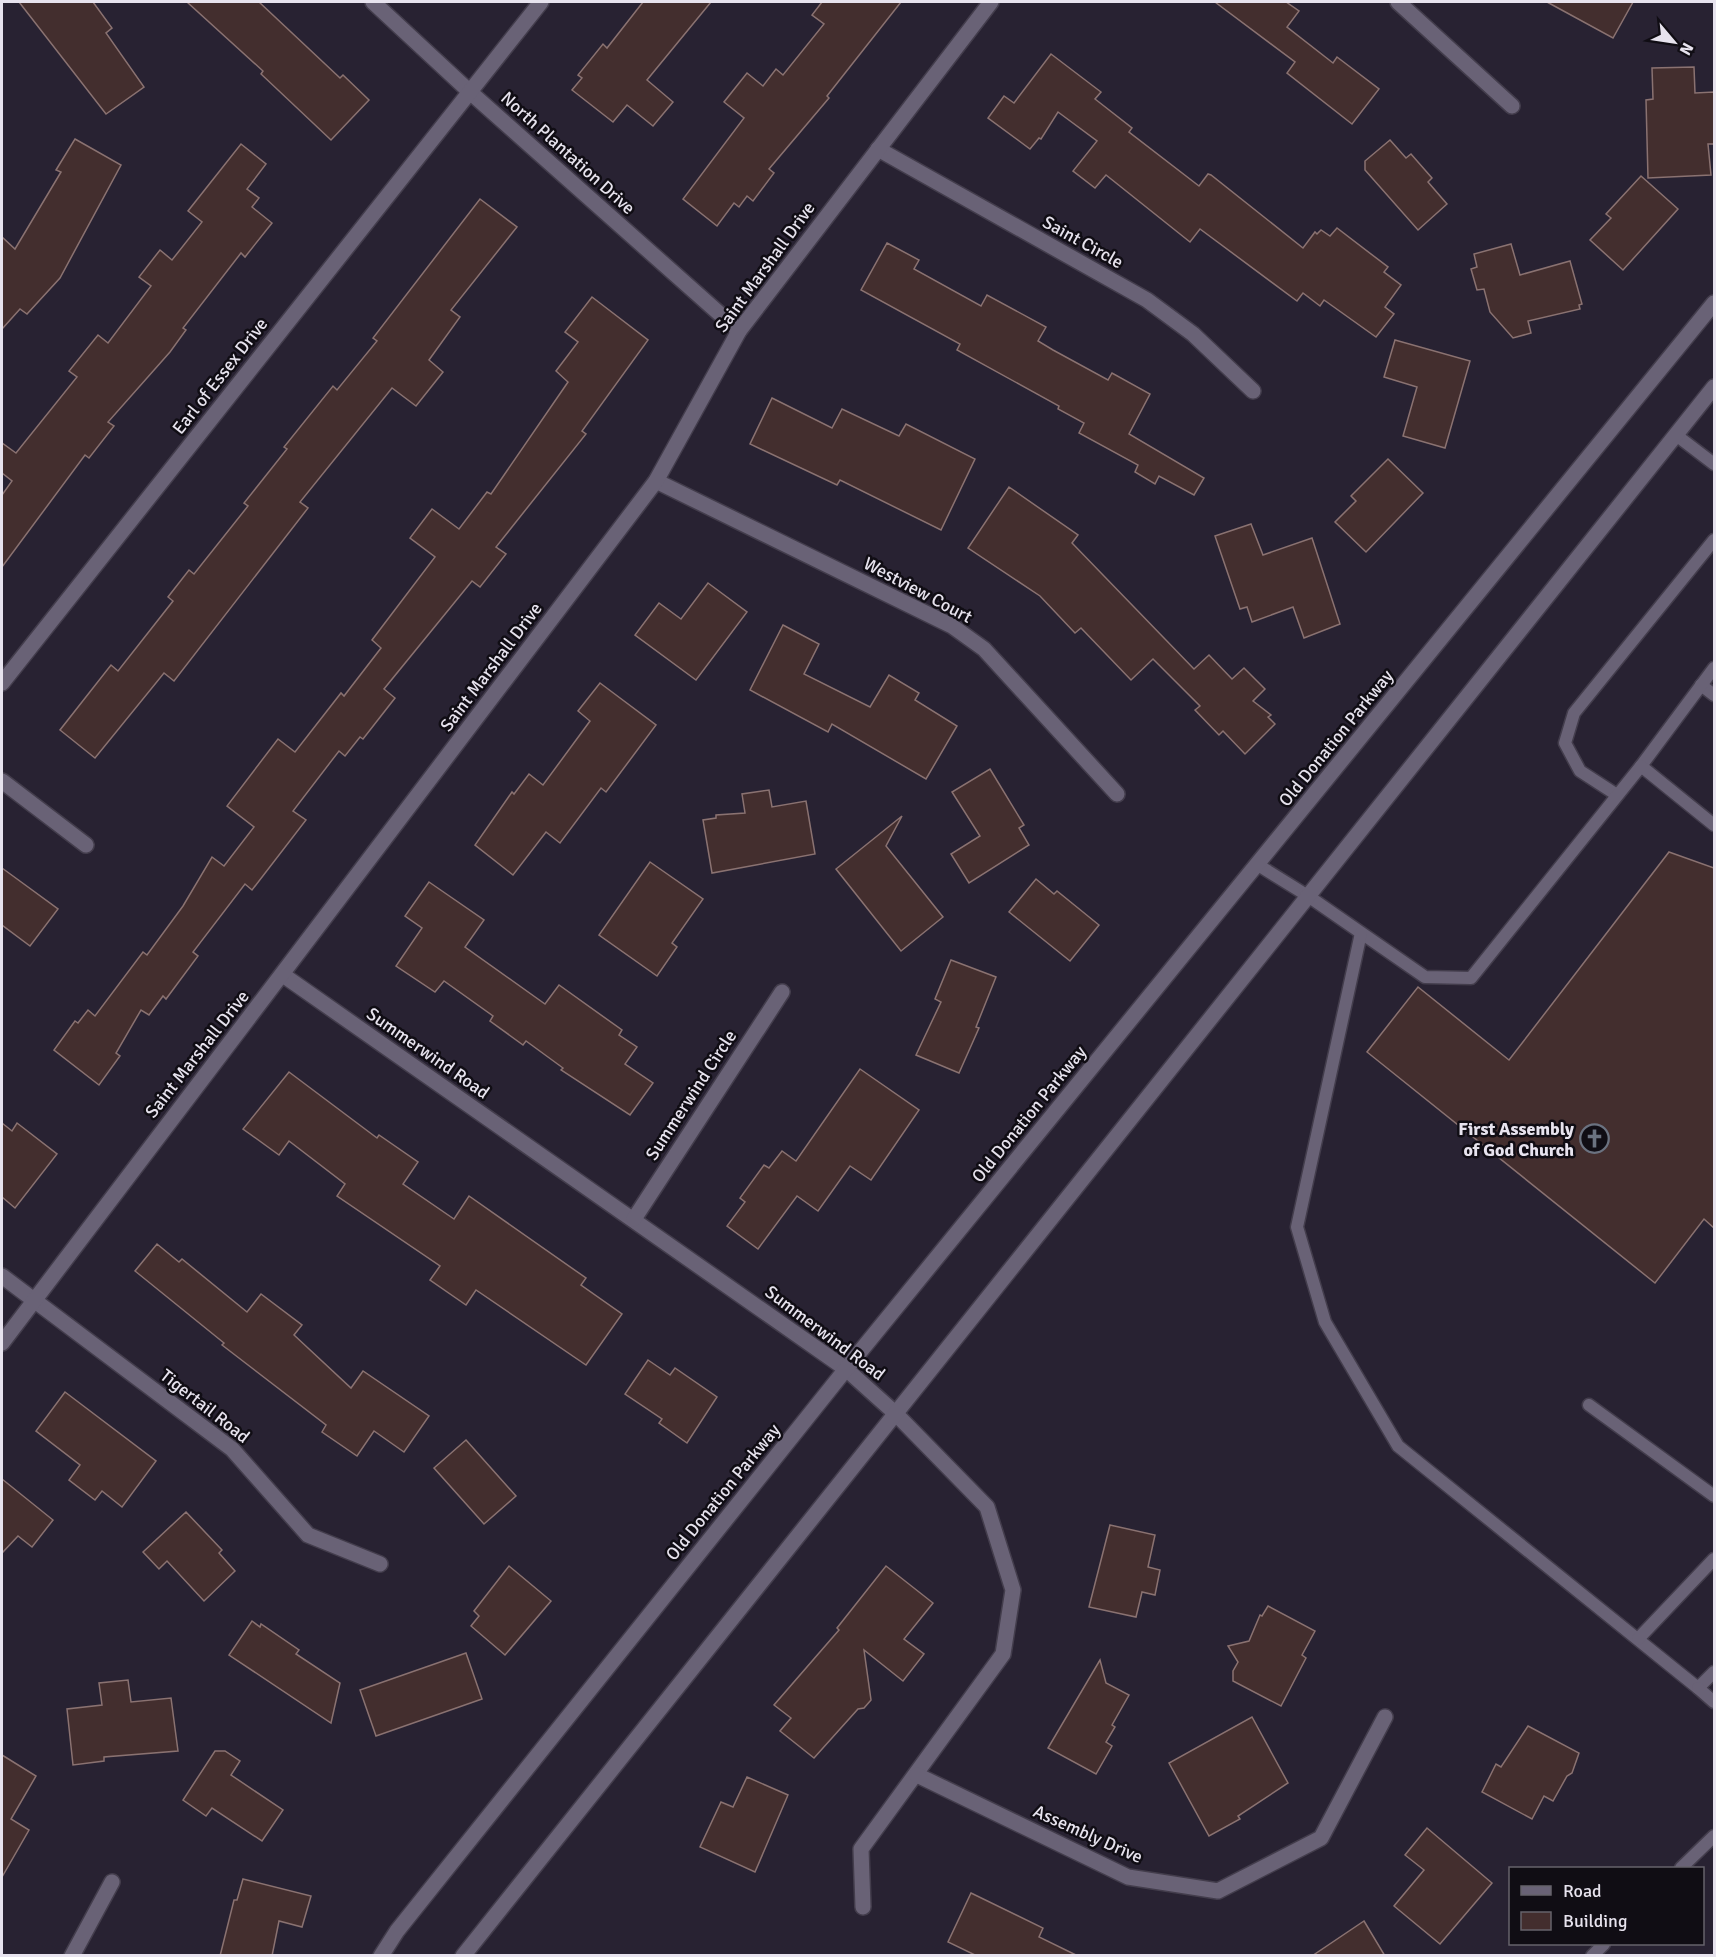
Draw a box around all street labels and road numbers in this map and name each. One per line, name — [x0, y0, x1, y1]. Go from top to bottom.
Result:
street label: North Plantation Drive — [496, 87, 640, 219]
street label: Saint Marshall Drive — [710, 198, 820, 336]
street label: Saint Circle — [1039, 211, 1127, 273]
street label: Earl of Essex Drive — [168, 313, 272, 439]
street label: Westview Court — [860, 552, 976, 628]
street label: Saint Marshall Drive — [435, 598, 547, 736]
street label: Old Donation Parkway — [1274, 665, 1398, 811]
street label: Saint Marshall Drive — [140, 986, 254, 1122]
street label: Summerwind Road — [362, 1003, 494, 1103]
street label: Summerwind Circle — [641, 1026, 741, 1164]
street label: Old Donation Parkway — [967, 1041, 1091, 1187]
street label: Summerwind Road — [761, 1281, 889, 1385]
street label: Tigertail Road — [156, 1364, 254, 1448]
street label: Old Donation Parkway — [661, 1419, 785, 1565]
street label: Assembly Drive — [1030, 1800, 1146, 1868]

